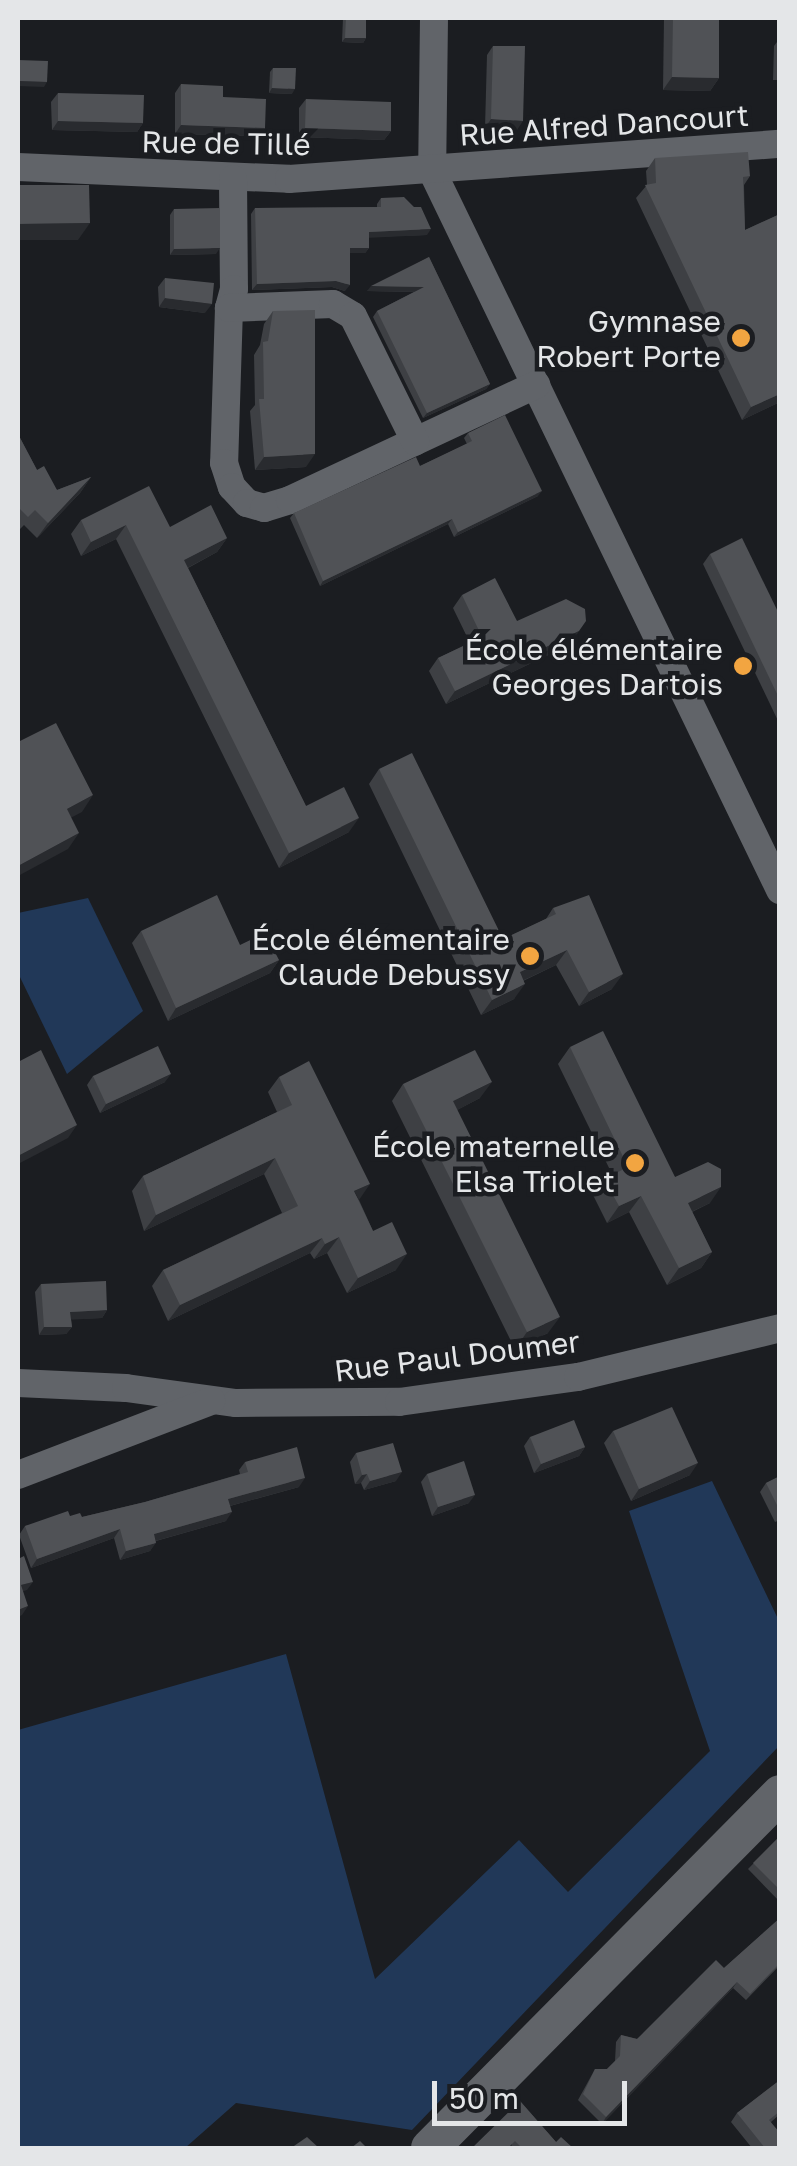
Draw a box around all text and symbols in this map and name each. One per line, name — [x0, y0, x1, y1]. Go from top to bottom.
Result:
street label: Rue Alfred Dancourt — [458, 97, 750, 153]
street label: Rue de Tillé — [141, 124, 311, 162]
place label: Gymnase Robert Porte — [536, 303, 721, 374]
marker: Gymnase Robert Porte — [730, 327, 752, 349]
place label: École élémentaire Georges Dartois — [464, 631, 723, 702]
marker: École élémentaire Georges Dartois — [732, 655, 754, 677]
place label: École élémentaire Claude Debussy — [251, 921, 510, 992]
marker: École élémentaire Claude Debussy — [519, 945, 541, 967]
place label: École maternelle Elsa Triolet — [372, 1128, 615, 1198]
marker: École maternelle Elsa Triolet — [624, 1152, 646, 1174]
street label: Rue Paul Doumer — [332, 1323, 582, 1389]
scale bar — [437, 2061, 632, 2123]
text: 50 m — [449, 2080, 519, 2116]

